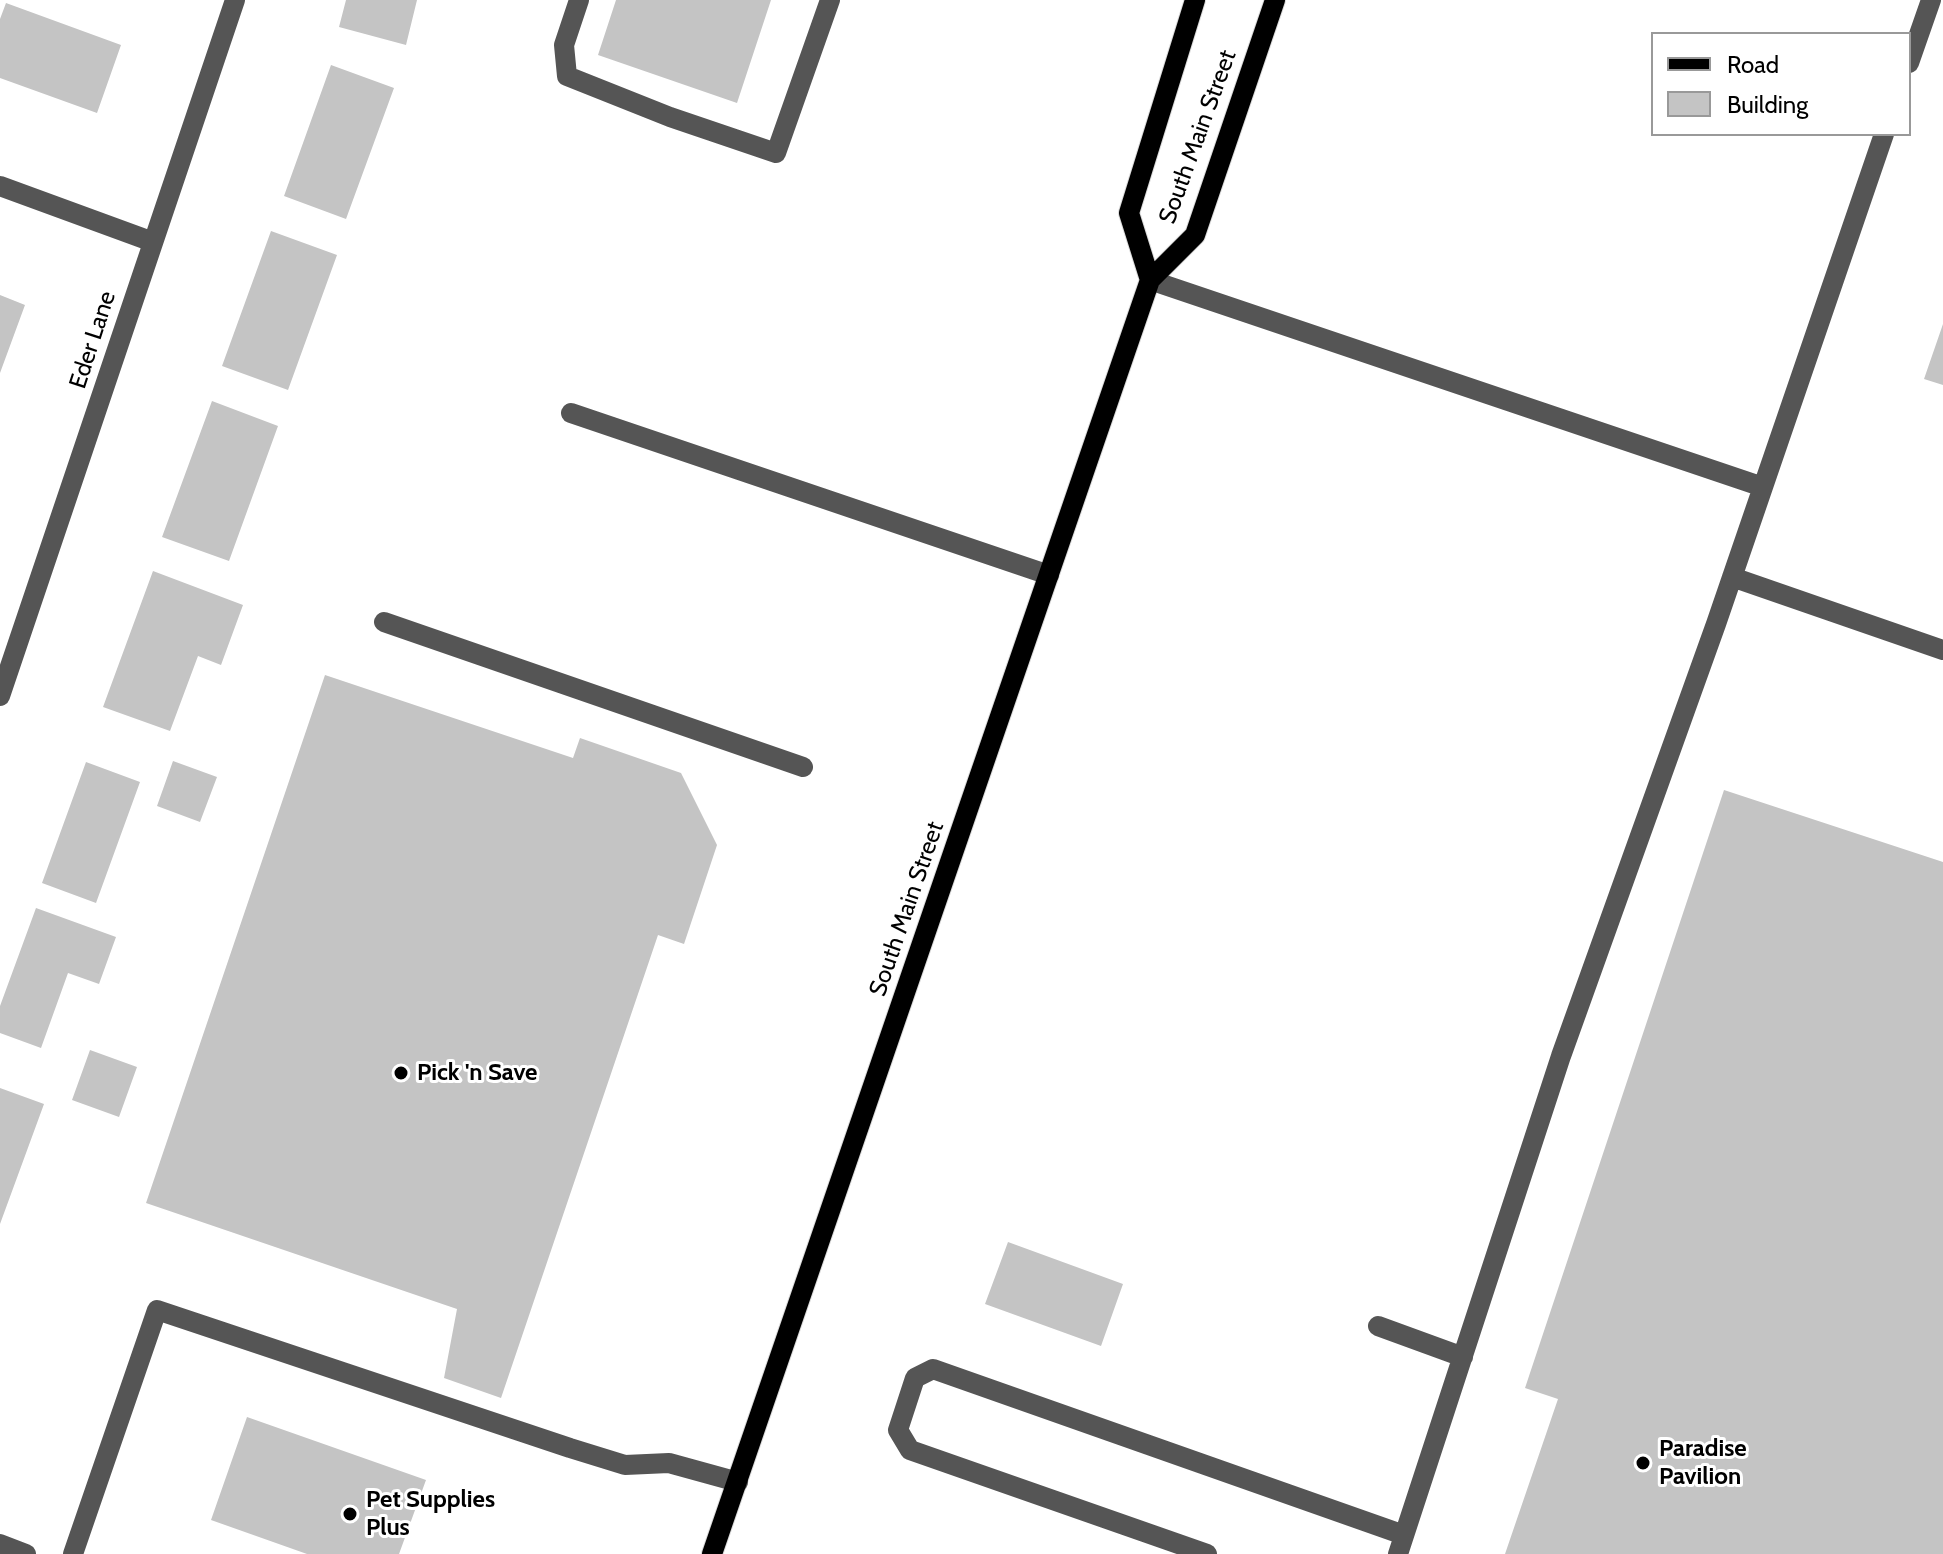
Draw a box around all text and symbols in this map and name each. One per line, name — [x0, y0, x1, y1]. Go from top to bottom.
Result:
legend — [1651, 32, 1911, 136]
street label: South Main Street — [1153, 46, 1243, 228]
text: Road — [1727, 50, 1779, 79]
text: Building — [1727, 90, 1808, 119]
street label: Eder Lane — [64, 288, 122, 392]
street label: South Main Street — [864, 818, 950, 1000]
place label: Pick 'n Save — [417, 1059, 537, 1087]
marker: Pick 'n Save — [392, 1064, 410, 1082]
place label: Paradise Pavilion — [1659, 1435, 1747, 1491]
marker: Paradise Pavilion — [1634, 1454, 1652, 1472]
place label: Pet Supplies Plus — [366, 1486, 495, 1542]
marker: Pet Supplies Plus — [341, 1505, 359, 1523]

